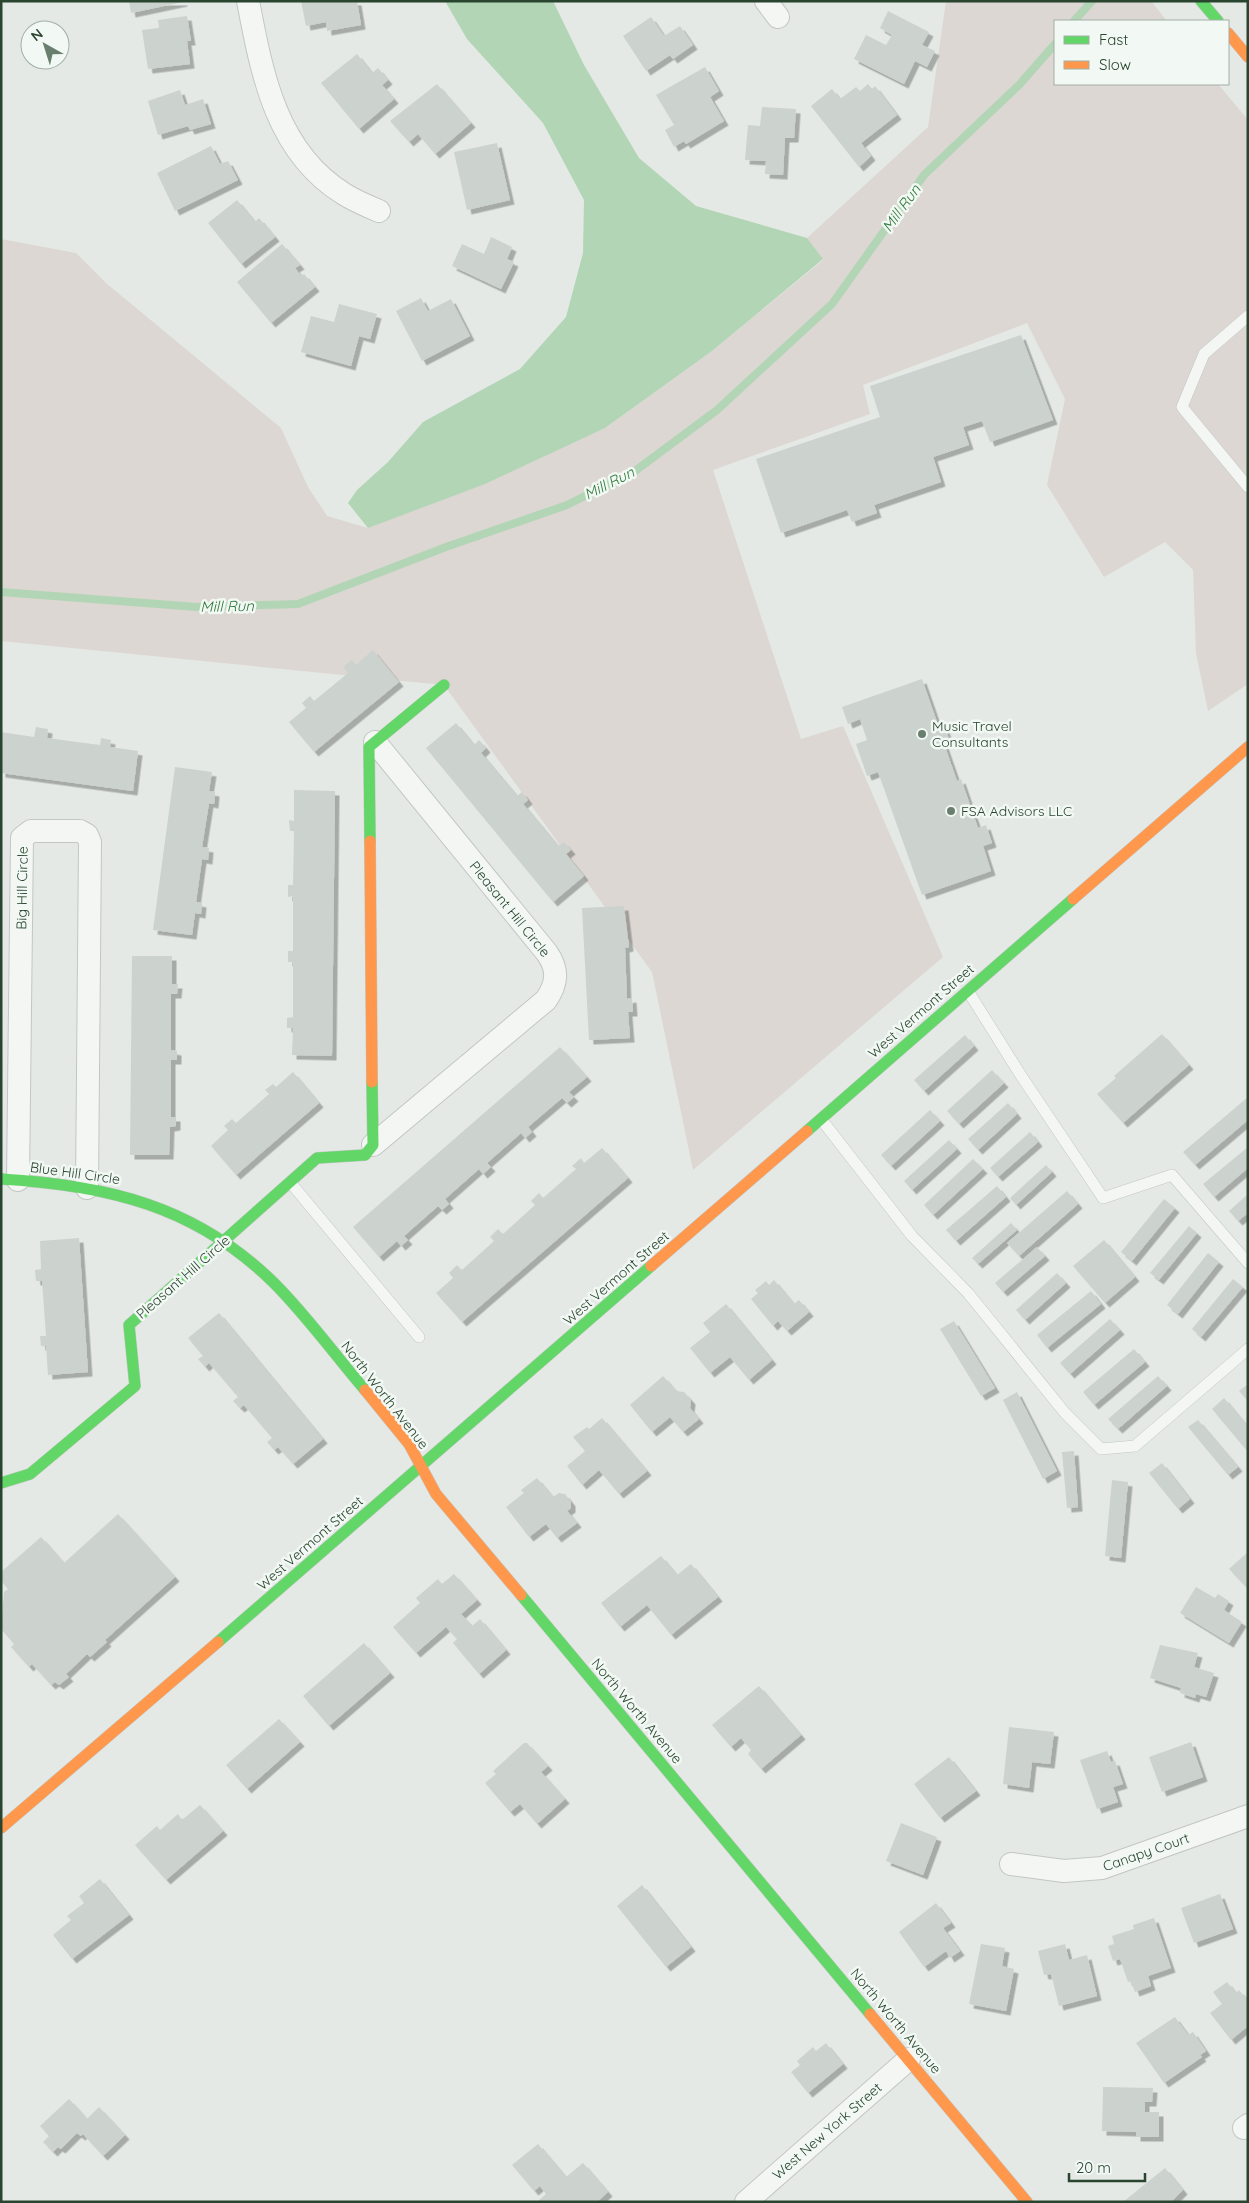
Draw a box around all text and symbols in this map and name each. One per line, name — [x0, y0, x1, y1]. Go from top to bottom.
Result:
north arrow — [20, 20, 70, 70]
legend — [1054, 20, 1229, 85]
text: N — [27, 25, 46, 45]
text: Fast — [1099, 30, 1128, 49]
text: Slow — [1099, 55, 1131, 74]
water label: Mill Run — [878, 180, 925, 235]
water label: Mill Run — [581, 462, 638, 504]
water label: Mill Run — [200, 596, 254, 616]
place label: Music Travel Consultants — [932, 717, 1012, 751]
marker: Music Travel Consultants — [916, 728, 928, 740]
place label: FSA Advisors LLC — [961, 802, 1072, 820]
marker: FSA Advisors LLC — [945, 805, 957, 817]
street label: Big Hill Circle — [12, 846, 32, 930]
street label: Pleasant Hill Circle — [466, 857, 554, 961]
street label: West Vermont Street — [864, 960, 978, 1062]
street label: Blue Hill Circle — [29, 1158, 121, 1188]
street label: West Vermont Street — [559, 1227, 673, 1329]
street label: Pleasant Hill Circle — [132, 1231, 234, 1323]
street label: North Worth Avenue — [337, 1337, 433, 1453]
street label: West Vermont Street — [253, 1492, 367, 1594]
street label: North Worth Avenue — [588, 1655, 686, 1767]
street label: Canapy Court — [1100, 1829, 1192, 1875]
street label: North Worth Avenue — [847, 1965, 945, 2077]
street label: West New York Street — [768, 2078, 886, 2184]
scale bar — [1069, 2150, 1145, 2182]
text: 20 m — [1076, 2158, 1111, 2177]

